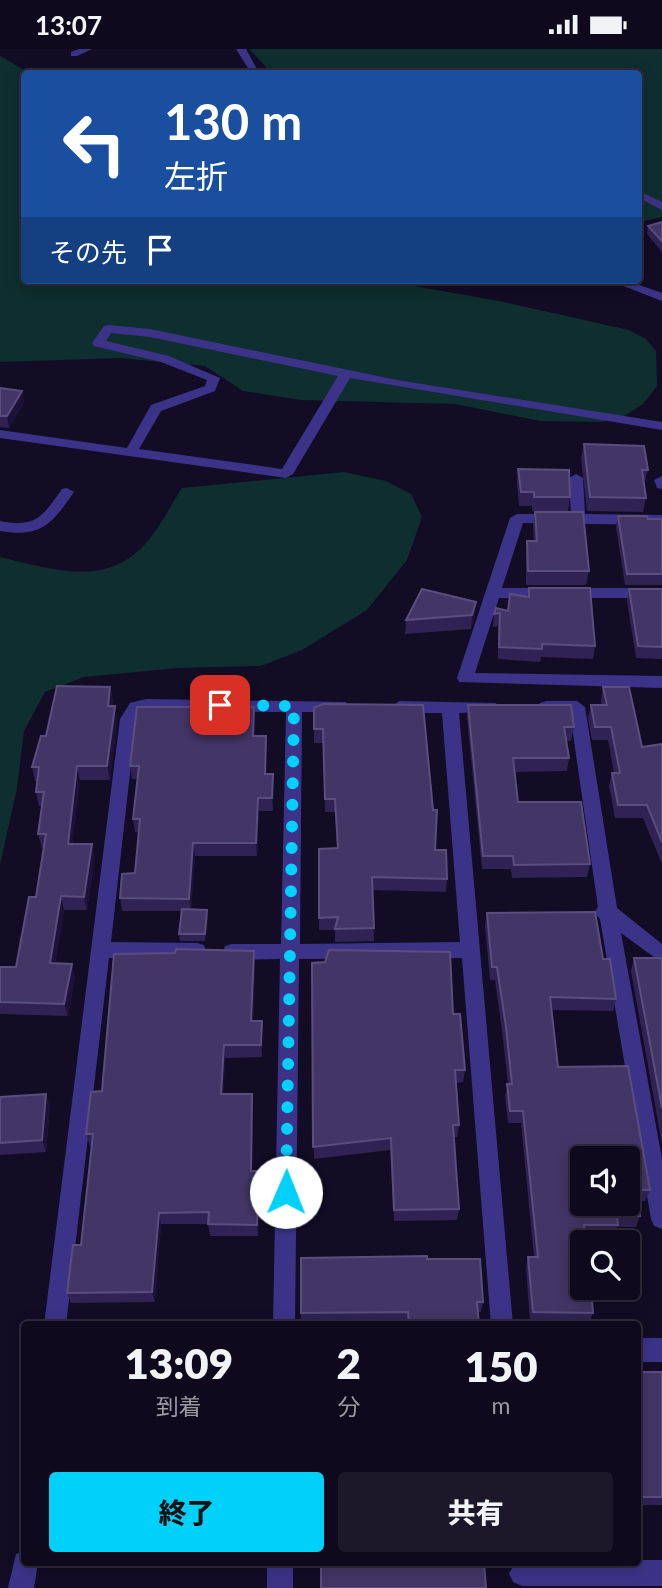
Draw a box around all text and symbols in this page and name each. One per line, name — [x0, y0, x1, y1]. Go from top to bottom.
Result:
text: 13:07 — [35, 9, 102, 41]
text: 130 m — [164, 92, 302, 150]
icon: left — [49, 98, 140, 189]
text: 左折 — [164, 156, 228, 195]
icon: arrive — [141, 231, 179, 269]
text: その先 — [49, 236, 127, 268]
pin — [190, 675, 250, 735]
icon: arrive — [201, 686, 239, 724]
map controls — [570, 1146, 640, 1300]
button: sound — [570, 1146, 640, 1216]
position arrow — [249, 1155, 323, 1229]
button: search — [570, 1230, 640, 1300]
text: 13:09 — [124, 1338, 233, 1388]
text: 2 — [337, 1338, 361, 1388]
text: 150 — [464, 1341, 538, 1391]
text: m — [491, 1391, 510, 1419]
text: 到着 — [156, 1392, 202, 1420]
text: 分 — [337, 1392, 360, 1420]
button: 終了 — [49, 1472, 324, 1552]
button: 共有 — [338, 1472, 613, 1552]

